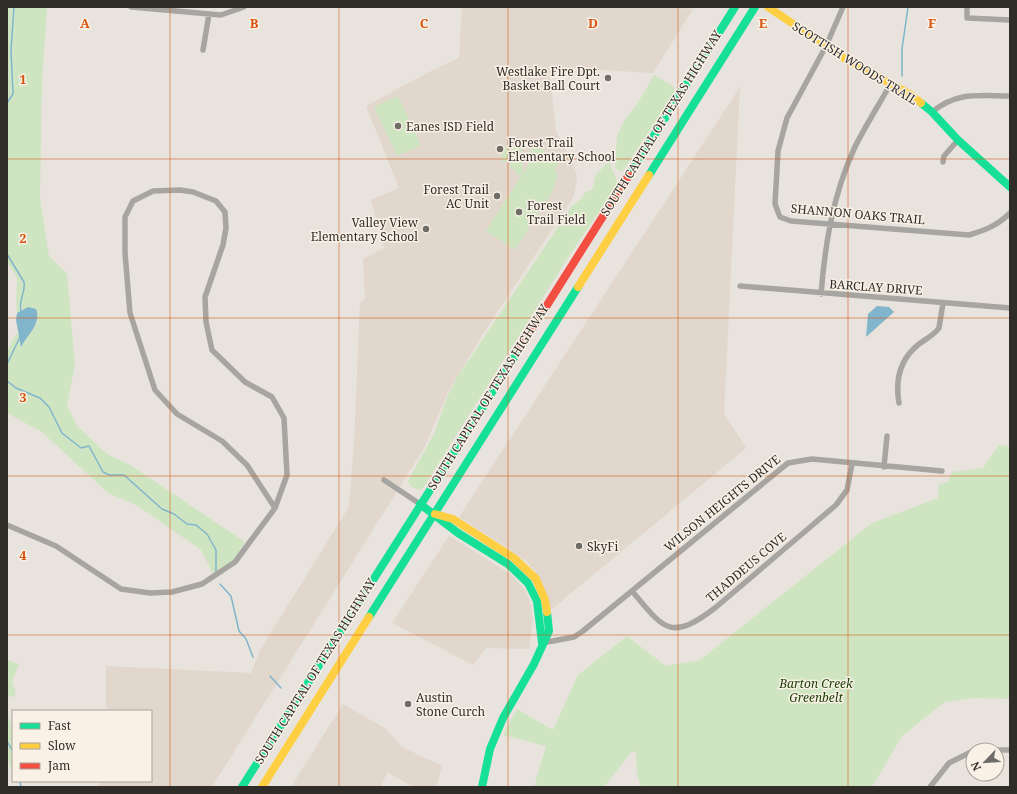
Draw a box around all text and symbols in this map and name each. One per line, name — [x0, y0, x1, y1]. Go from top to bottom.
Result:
text: A — [80, 14, 90, 32]
text: B — [250, 14, 259, 32]
text: C — [420, 14, 429, 32]
text: D — [588, 14, 598, 32]
text: E — [759, 14, 768, 32]
text: F — [928, 14, 936, 32]
street label: SCOTTISH WOODS TRAIL — [789, 17, 921, 109]
street label: SOUTH CAPITAL OF TEXAS HIGHWAY — [597, 26, 726, 219]
place label: Westlake Fire Dpt. Basket Ball Court — [496, 63, 600, 94]
text: 1 — [19, 70, 27, 88]
marker: Westlake Fire Dpt. Basket Ball Court — [603, 73, 613, 83]
place label: Eanes ISD Field — [406, 118, 495, 135]
marker: Eanes ISD Field — [393, 121, 403, 131]
place label: Forest Trail Elementary School — [508, 134, 616, 165]
marker: Forest Trail Elementary School — [495, 144, 505, 154]
place label: Forest Trail AC Unit — [424, 181, 489, 212]
marker: Forest Trail AC Unit — [492, 191, 502, 201]
place label: Forest Trail Field — [527, 197, 586, 228]
street label: SHANNON OAKS TRAIL — [790, 200, 926, 228]
marker: Forest Trail Field — [514, 207, 524, 217]
place label: Valley View Elementary School — [311, 214, 419, 245]
marker: Valley View Elementary School — [421, 224, 431, 234]
text: 2 — [19, 229, 27, 247]
street label: BARCLAY DRIVE — [829, 275, 923, 299]
street label: SOUTH CAPITAL OF TEXAS HIGHWAY — [424, 300, 553, 493]
text: 3 — [19, 388, 27, 406]
street label: WILSON HEIGHTS DRIVE — [660, 451, 784, 555]
street label: THADDEUS COVE — [702, 528, 790, 606]
place label: SkyFi — [587, 538, 618, 555]
marker: SkyFi — [574, 541, 584, 551]
text: 4 — [19, 546, 27, 564]
street label: SOUTH CAPITAL OF TEXAS HIGHWAY — [251, 574, 380, 767]
park label: Barton Creek Greenbelt — [778, 675, 854, 706]
place label: Austin Stone Curch — [416, 689, 486, 720]
marker: Austin Stone Curch — [403, 699, 413, 709]
legend — [12, 710, 152, 782]
text: Fast — [48, 717, 71, 734]
text: Slow — [48, 737, 76, 754]
north arrow — [965, 742, 1005, 782]
text: Jam — [47, 757, 70, 774]
text: N — [967, 759, 984, 774]

